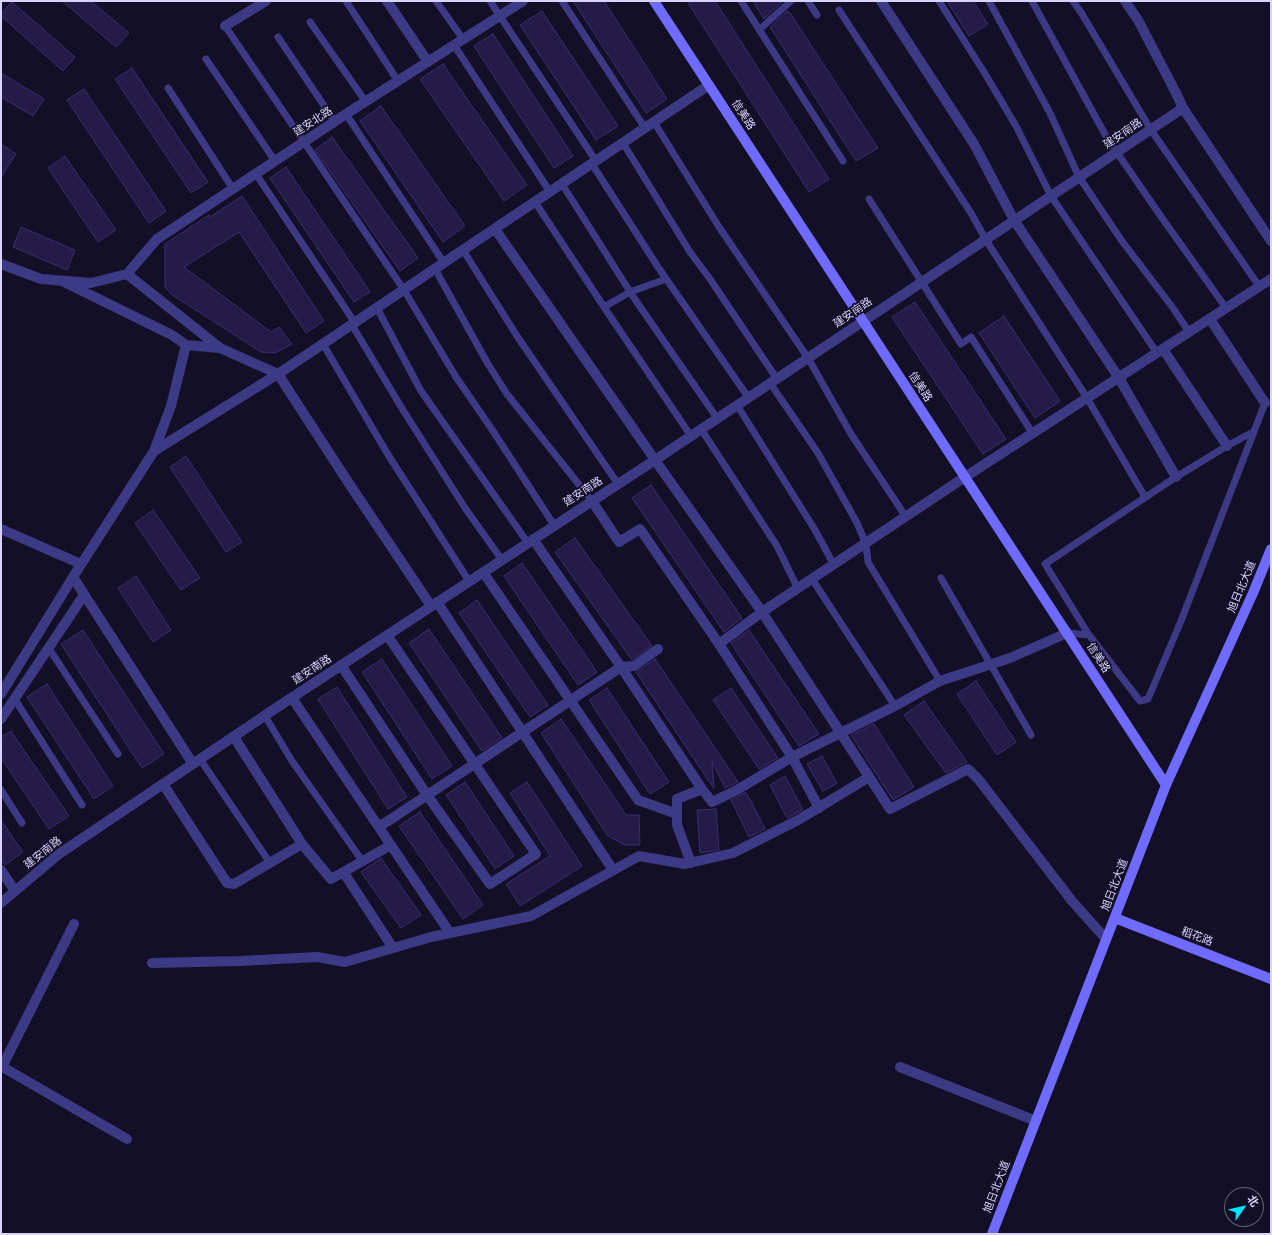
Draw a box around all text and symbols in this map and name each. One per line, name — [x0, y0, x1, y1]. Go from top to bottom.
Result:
street label: 信美路 — [728, 98, 758, 132]
street label: 建安北路 — [291, 104, 335, 140]
street label: 建安南路 — [1101, 116, 1145, 152]
street label: 建安南路 — [831, 295, 875, 331]
street label: 信美路 — [905, 370, 935, 404]
street label: 建安南路 — [561, 474, 605, 510]
street label: 旭日北大道 — [1225, 559, 1259, 615]
street label: 信美路 — [1083, 641, 1113, 675]
street label: 建安南路 — [290, 652, 334, 688]
street label: 建安南路 — [22, 834, 64, 872]
street label: 旭日北大道 — [1099, 857, 1131, 913]
street label: 稻花路 — [1179, 925, 1215, 949]
street label: 旭日北大道 — [981, 1159, 1013, 1215]
north arrow — [1224, 1187, 1264, 1227]
text: 北 — [1245, 1193, 1261, 1209]

